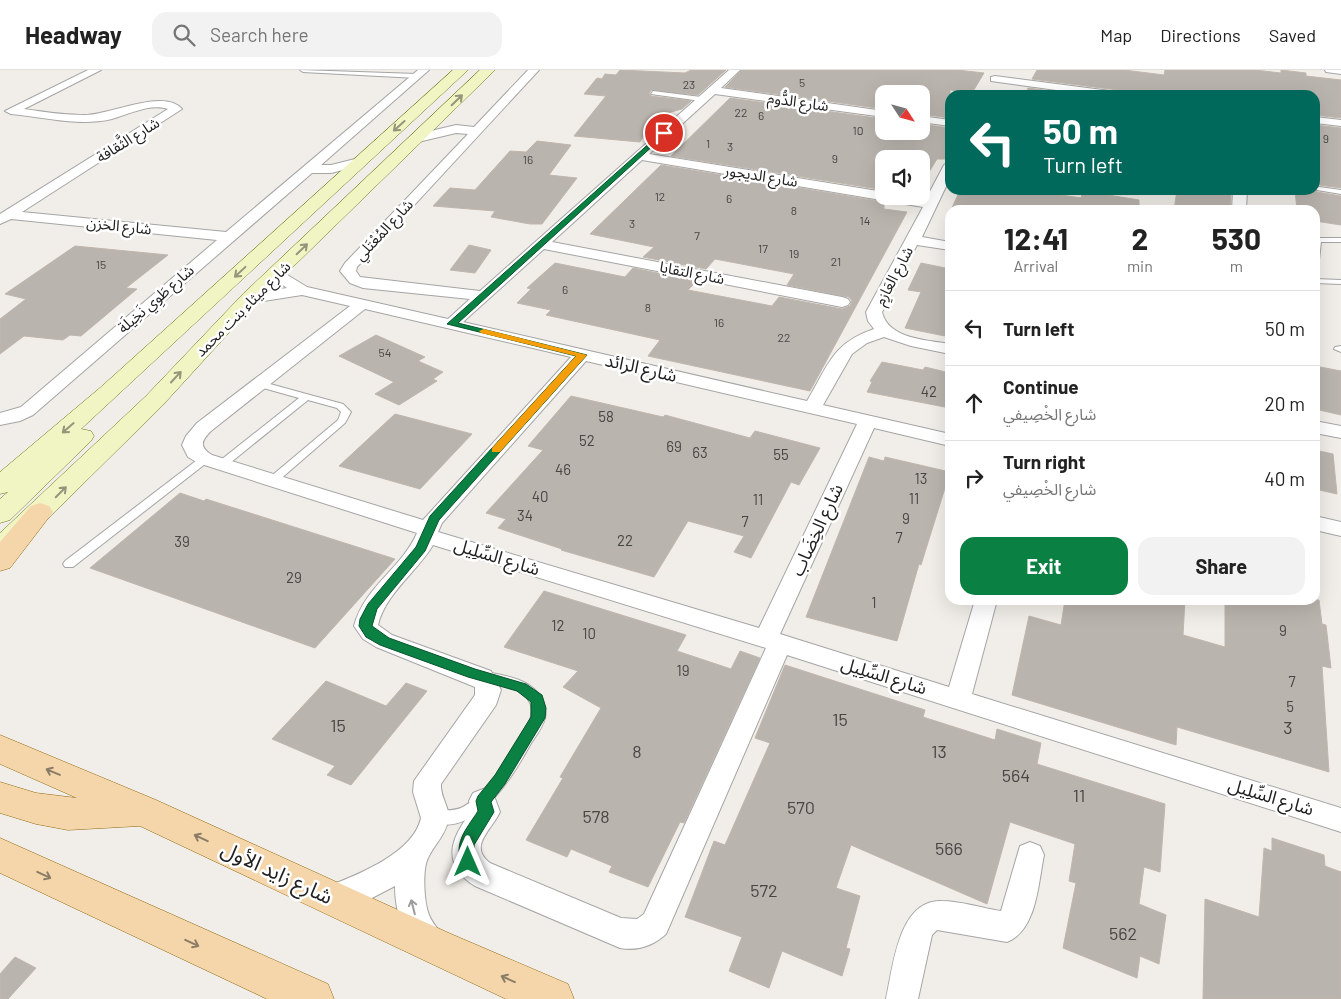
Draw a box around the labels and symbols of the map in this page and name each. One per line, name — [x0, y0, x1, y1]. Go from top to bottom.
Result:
house number: 5 — [799, 75, 805, 89]
house number: 23 — [683, 77, 695, 91]
north arrow — [875, 85, 930, 140]
street label: شارع الدُّوم — [766, 87, 830, 118]
one-way arrow — [451, 94, 463, 106]
house number: 22 — [735, 105, 747, 119]
house number: 6 — [758, 108, 764, 122]
street label: شارع الثَّقافة — [92, 112, 165, 169]
pin — [643, 112, 685, 154]
one-way arrow — [392, 120, 405, 132]
house number: 10 — [853, 123, 863, 137]
house number: 9 — [1323, 131, 1329, 145]
house number: 1 — [706, 136, 710, 150]
house number: 3 — [727, 139, 733, 153]
house number: 9 — [832, 151, 838, 165]
house number: 16 — [523, 152, 533, 166]
street label: شارع الديجور — [721, 160, 799, 194]
house number: 12 — [655, 189, 665, 203]
house number: 6 — [726, 191, 732, 205]
street label: شارع المُعْتَلي — [350, 195, 419, 266]
house number: 8 — [791, 203, 797, 217]
street label: شارع الخزن — [85, 213, 153, 241]
house number: 14 — [860, 213, 870, 227]
house number: 3 — [629, 216, 635, 230]
house number: 7 — [694, 228, 700, 242]
house number: 17 — [758, 241, 768, 255]
one-way arrow — [296, 243, 309, 255]
street label: شارع العَازِم — [870, 243, 920, 310]
house number: 19 — [789, 246, 799, 260]
house number: 21 — [831, 254, 841, 268]
house number: 15 — [96, 257, 106, 271]
street label: شارع ميثاء بنت محمد — [191, 257, 297, 363]
street label: شارع التقايا — [657, 257, 727, 291]
street label: شارع طَوِي نَخِيلَة — [114, 260, 200, 339]
one-way arrow — [234, 266, 247, 277]
house number: 6 — [562, 282, 568, 296]
house number: 8 — [645, 300, 651, 314]
house number: 16 — [714, 315, 724, 329]
house number: 22 — [778, 330, 790, 344]
house number: 54 — [379, 345, 391, 359]
street label: شارع الرائد — [602, 348, 679, 390]
one-way arrow — [170, 371, 182, 383]
house number: 42 — [921, 382, 937, 400]
house number: 58 — [598, 407, 614, 425]
one-way arrow — [62, 422, 75, 433]
house number: 52 — [579, 431, 595, 449]
house number: 69 — [666, 437, 682, 455]
house number: 63 — [692, 443, 708, 461]
house number: 55 — [773, 445, 789, 463]
house number: 46 — [555, 460, 571, 478]
house number: 13 — [915, 469, 927, 487]
street label: شارع الخِضَاب — [785, 480, 851, 581]
one-way arrow — [55, 486, 67, 498]
house number: 40 — [532, 487, 548, 505]
house number: 11 — [909, 489, 919, 507]
house number: 11 — [753, 490, 763, 508]
house number: 34 — [517, 506, 533, 524]
house number: 9 — [902, 509, 910, 527]
house number: 7 — [741, 512, 749, 530]
house number: 7 — [895, 528, 903, 546]
house number: 22 — [617, 531, 633, 549]
house number: 39 — [174, 532, 190, 550]
street label: شارع السِّلِيل — [451, 533, 543, 583]
house number: 29 — [286, 568, 302, 586]
house number: 1 — [871, 593, 877, 611]
house number: 12 — [551, 616, 565, 634]
house number: 9 — [1279, 621, 1287, 639]
house number: 10 — [582, 624, 596, 642]
street label: شارع السِّلِيل — [838, 652, 930, 702]
house number: 19 — [676, 661, 690, 679]
house number: 7 — [1288, 672, 1296, 690]
house number: 5 — [1286, 697, 1294, 715]
house number: 15 — [832, 708, 848, 730]
house number: 15 — [330, 714, 346, 736]
house number: 3 — [1283, 716, 1293, 738]
house number: 8 — [632, 740, 642, 762]
house number: 13 — [931, 740, 947, 762]
house number: 564 — [1002, 764, 1030, 786]
one-way arrow — [46, 766, 61, 776]
street label: شارع السِّلِيل — [1225, 773, 1317, 823]
house number: 11 — [1073, 784, 1085, 806]
house number: 570 — [787, 796, 815, 818]
house number: 578 — [582, 805, 610, 827]
one-way arrow — [194, 833, 209, 842]
street label: شارع زايد الأول — [216, 835, 337, 912]
position arrow — [441, 835, 493, 887]
house number: 566 — [935, 837, 963, 859]
one-way arrow — [36, 871, 51, 880]
house number: 572 — [750, 879, 778, 901]
one-way arrow — [407, 900, 417, 916]
house number: 562 — [1109, 922, 1137, 944]
one-way arrow — [184, 939, 199, 948]
one-way arrow — [501, 974, 516, 984]

